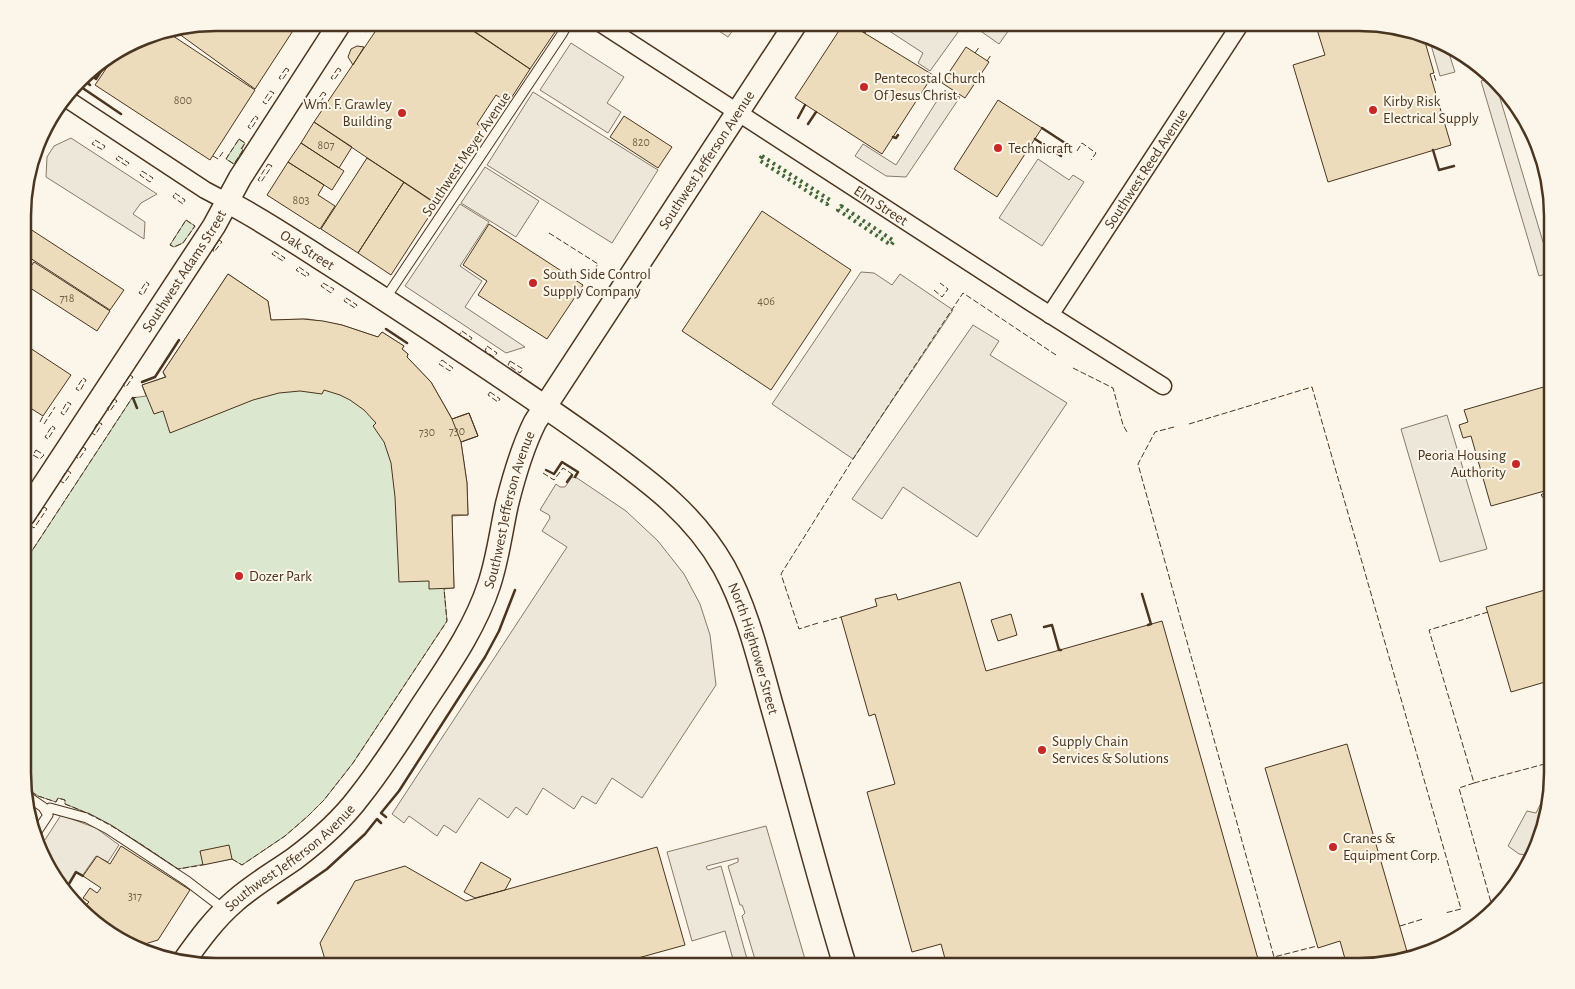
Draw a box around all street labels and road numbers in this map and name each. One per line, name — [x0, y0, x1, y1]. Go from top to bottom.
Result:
street label: Southwest Jefferson Avenue — [656, 88, 758, 232]
street label: Southwest Meyer Avenue — [419, 89, 514, 219]
street label: Southwest Reed Avenue — [1102, 106, 1191, 231]
street label: Elm Street — [851, 183, 911, 229]
street label: Southwest Adams Street — [140, 207, 229, 335]
street label: Oak Street — [277, 227, 337, 273]
street label: Southwest Jefferson Avenue — [481, 429, 538, 591]
street label: North Hightower Street — [725, 580, 781, 716]
street label: Southwest Jefferson Avenue — [222, 801, 358, 914]

